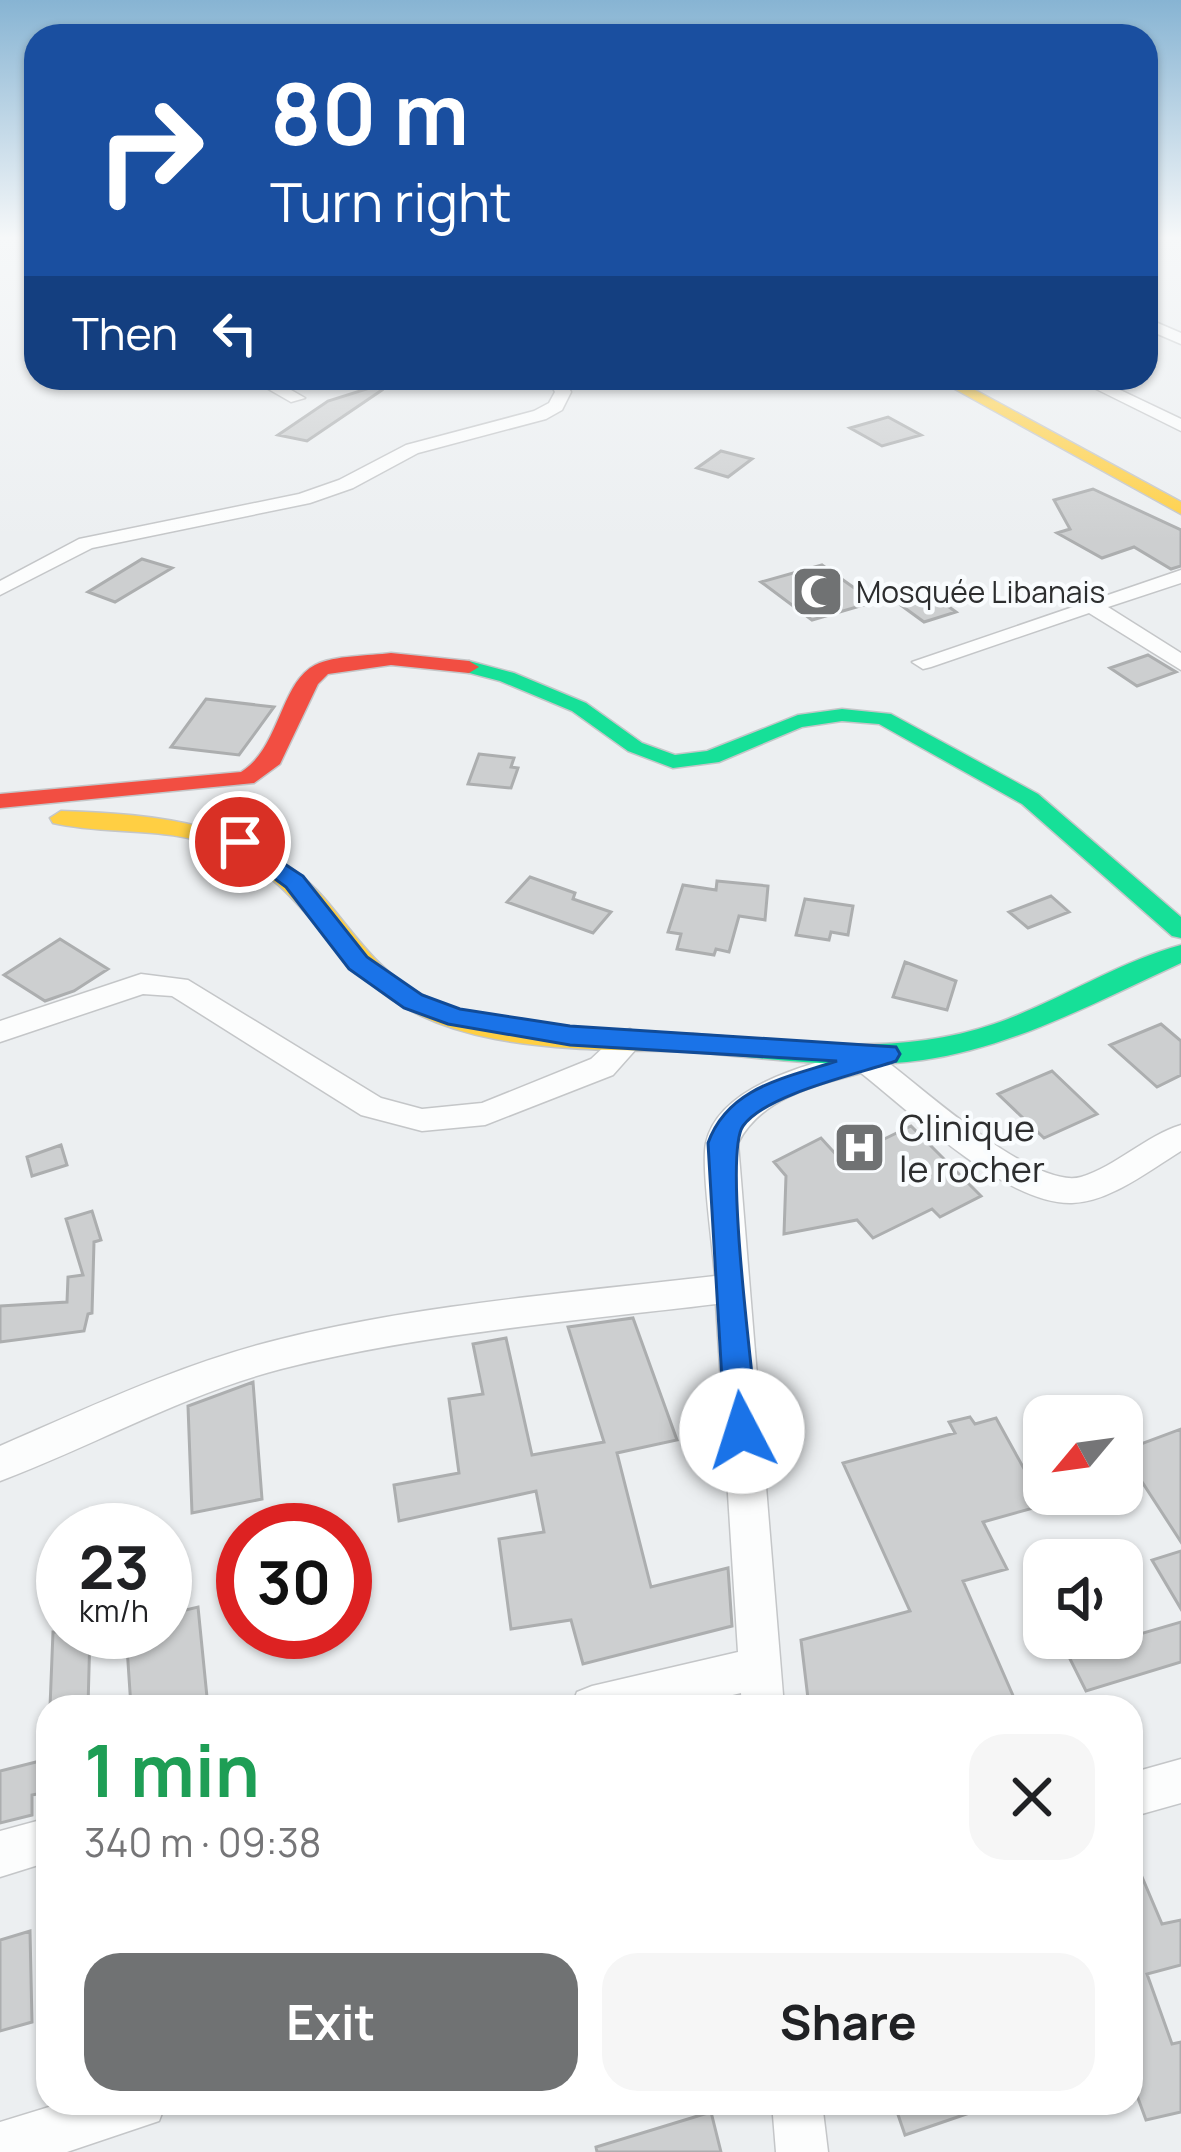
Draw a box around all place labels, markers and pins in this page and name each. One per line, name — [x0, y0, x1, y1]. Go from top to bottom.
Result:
mosque icon: Mosquée Libanais — [789, 563, 845, 619]
place label: Mosquée Libanais — [856, 571, 1105, 612]
pin — [189, 791, 291, 893]
place label: Clinique le rocher — [899, 1103, 1045, 1193]
hospital icon: Clinique le rocher — [832, 1120, 888, 1176]

